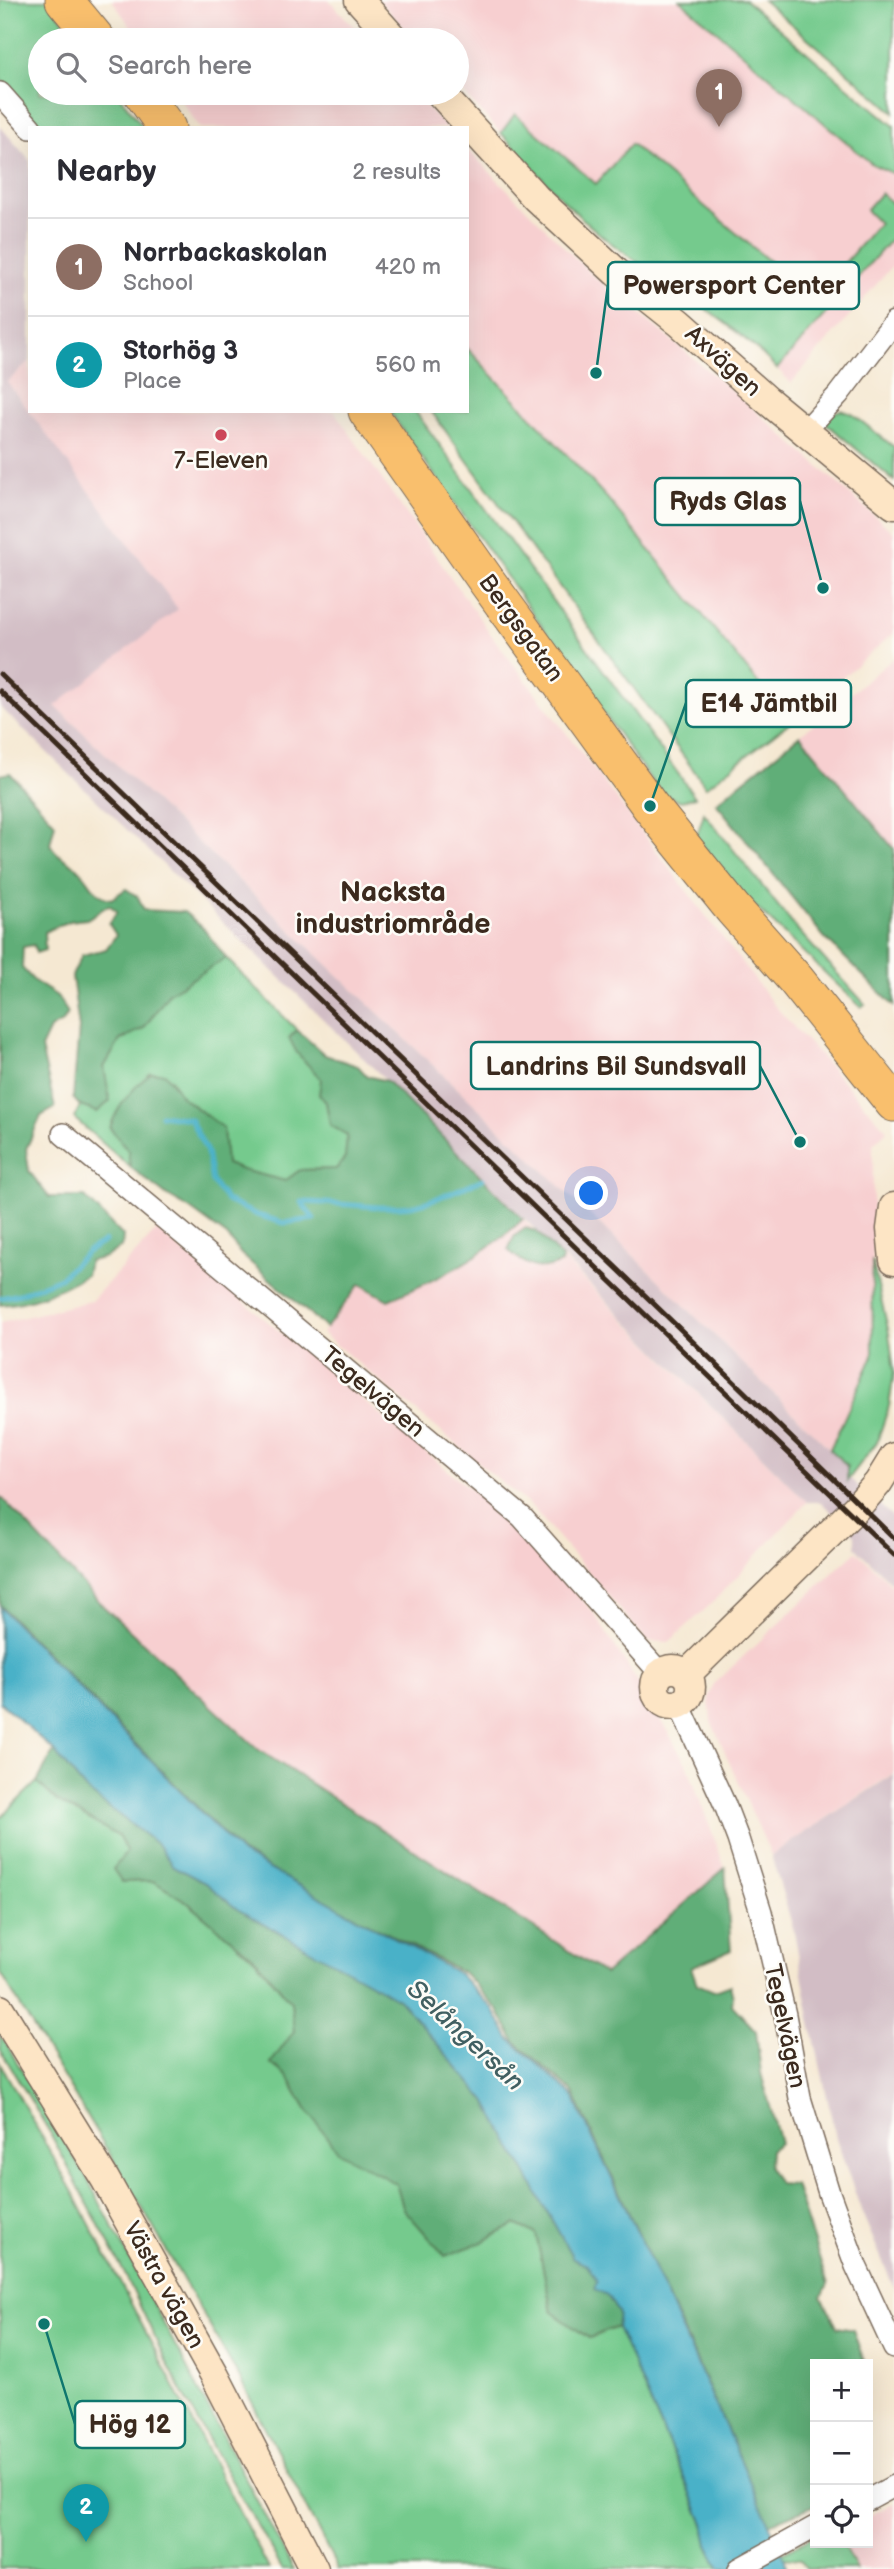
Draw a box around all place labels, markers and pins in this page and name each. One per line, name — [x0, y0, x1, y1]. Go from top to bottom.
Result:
pin: 1 — [696, 69, 742, 127]
callout: Powersport Center — [608, 262, 859, 309]
marker: 7-Eleven — [213, 427, 229, 443]
place label: 7-Eleven — [174, 446, 268, 475]
callout: Ryds Glas — [655, 478, 800, 525]
callout: E14 Jämtbil — [686, 680, 851, 727]
callout: Landrins Bil Sundsvall — [471, 1042, 760, 1089]
callout: Hög 12 — [75, 2401, 185, 2448]
pin: 2 — [63, 2484, 109, 2542]

